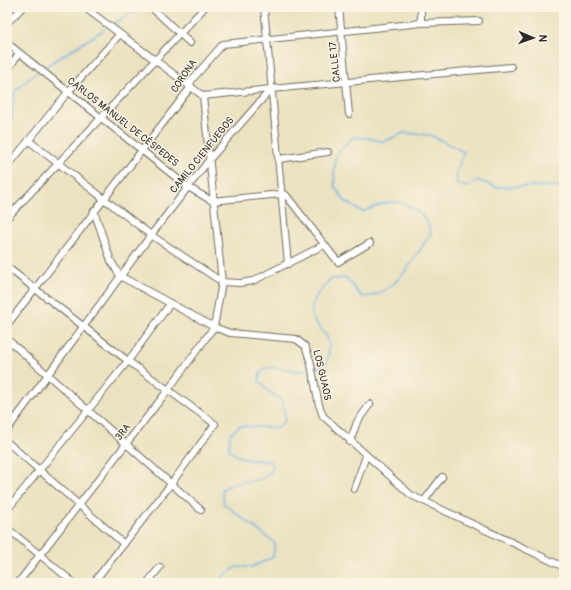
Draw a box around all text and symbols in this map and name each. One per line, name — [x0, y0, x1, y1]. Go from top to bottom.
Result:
north arrow — [513, 18, 553, 58]
text: N — [536, 34, 549, 43]
street label: CALLE 17 — [327, 41, 343, 83]
street label: CORONA — [169, 57, 200, 95]
street label: CARLOS MANUEL DE CÉSPEDES — [65, 74, 182, 169]
street label: CAMILO CIENFUEGOS — [168, 114, 237, 196]
street label: LOS GUAOS — [310, 348, 334, 402]
street label: 3RA — [113, 421, 134, 443]

